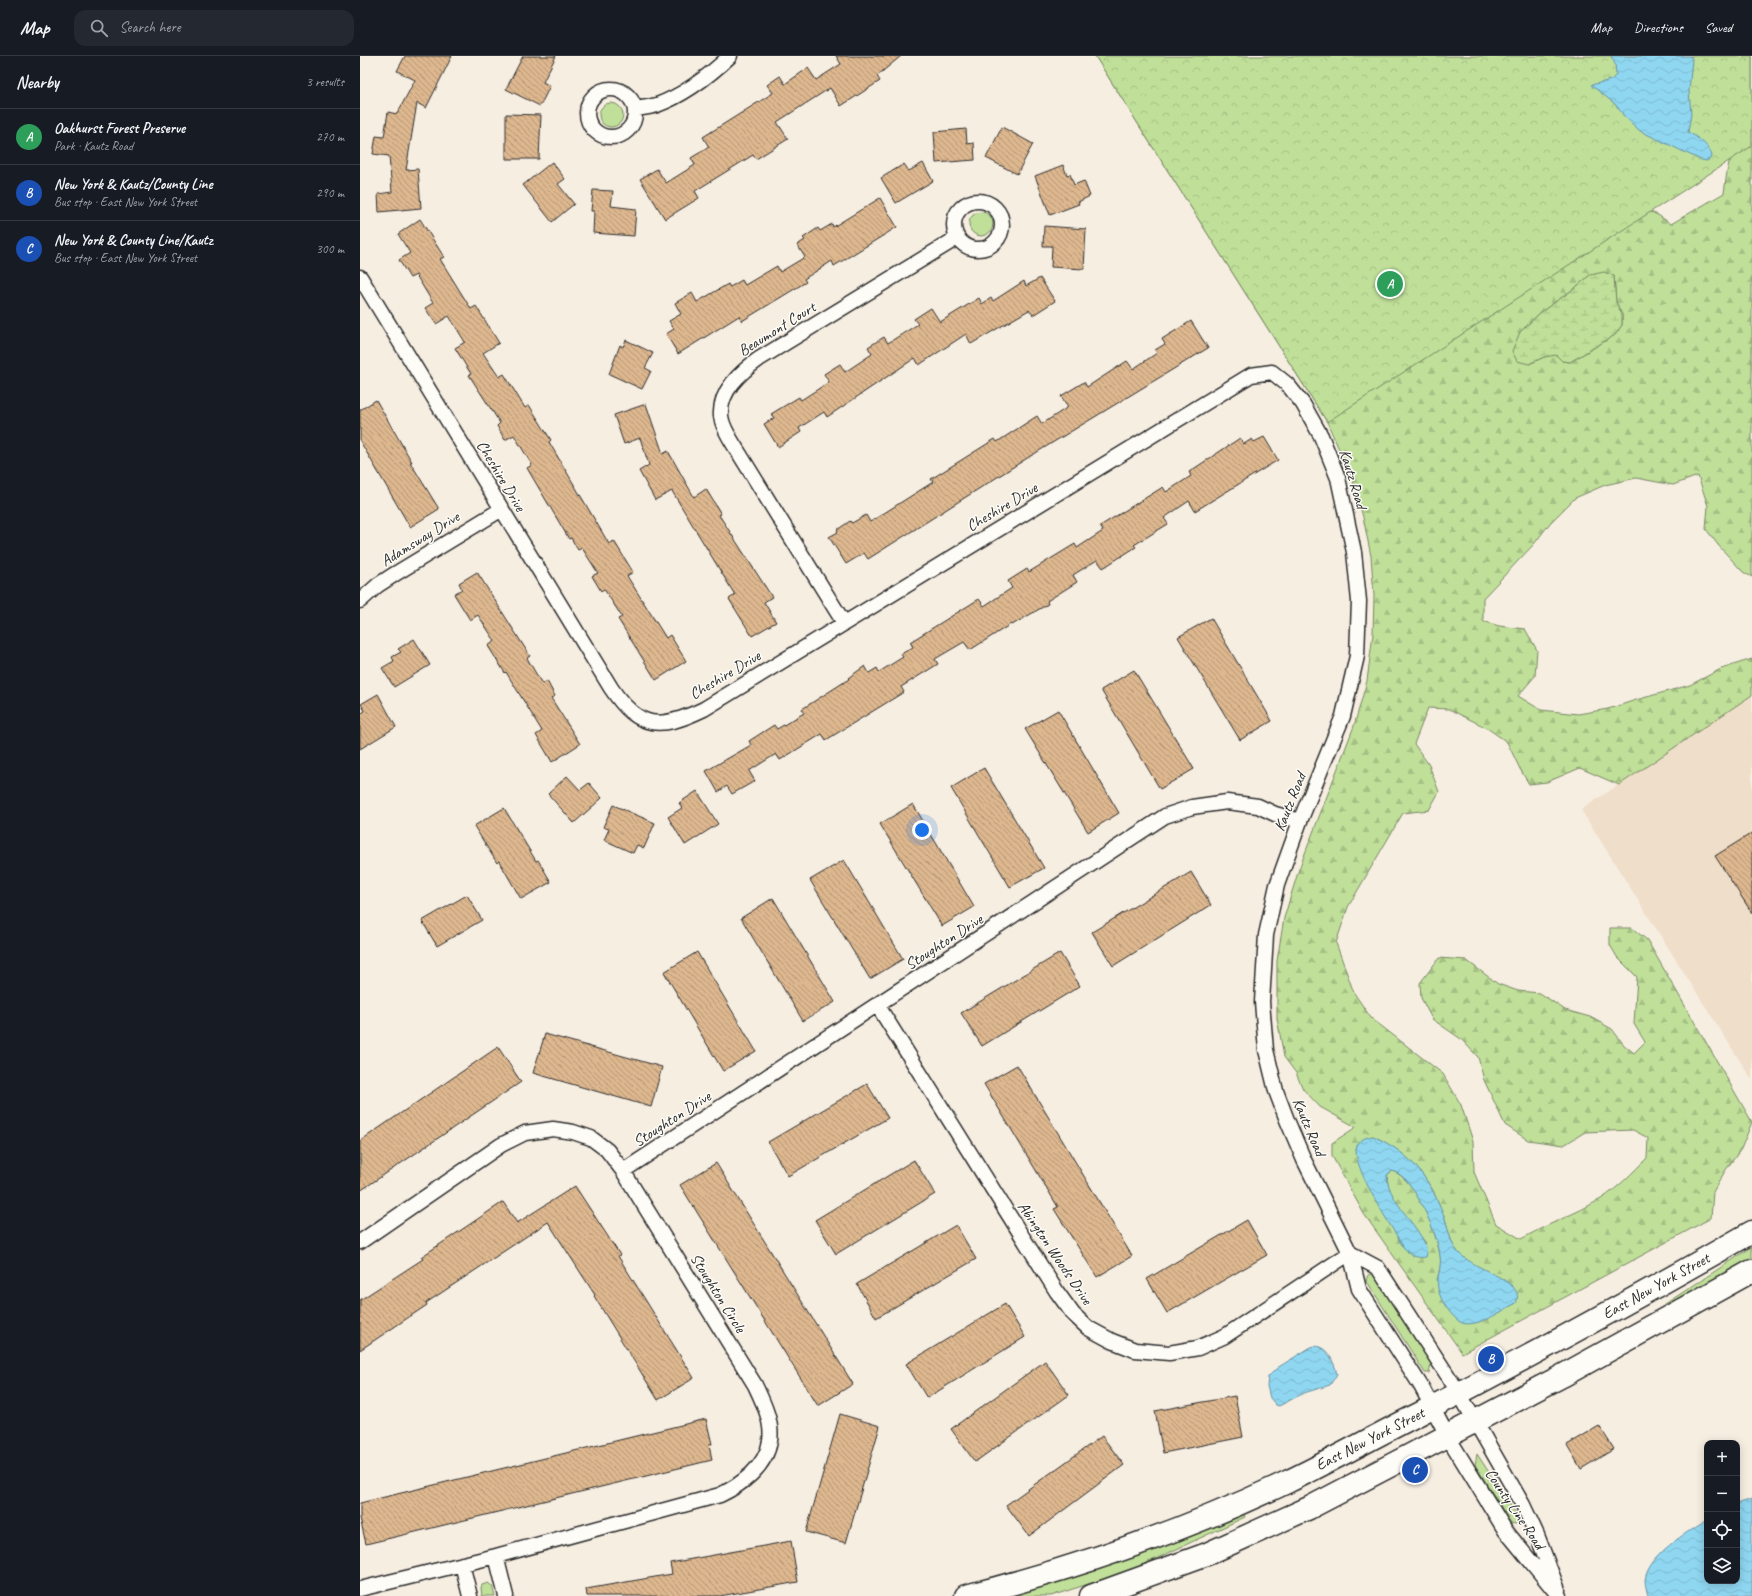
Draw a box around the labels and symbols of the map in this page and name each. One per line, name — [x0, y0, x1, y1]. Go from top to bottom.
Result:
pin: A — [1377, 269, 1403, 299]
street label: Beaumont Court — [735, 296, 821, 361]
street label: Cheshire Drive — [472, 437, 531, 517]
street label: Kautz Road — [1334, 447, 1372, 514]
street label: Cheshire Drive — [963, 477, 1043, 536]
street label: Adamsway Drive — [377, 506, 465, 571]
street label: Cheshire Drive — [686, 645, 766, 704]
street label: Kautz Road — [1269, 767, 1312, 834]
your location — [912, 820, 932, 840]
street label: Stoughton Drive — [901, 909, 988, 975]
street label: Stoughton Drive — [629, 1086, 716, 1152]
street label: Kautz Road — [1288, 1095, 1331, 1162]
street label: Abington Woods Drive — [1013, 1198, 1098, 1310]
street label: East New York Street — [1599, 1247, 1715, 1324]
street label: Stoughton Circle — [686, 1250, 751, 1338]
pin: B — [1478, 1344, 1504, 1374]
street label: East New York Street — [1312, 1402, 1429, 1475]
pin: C — [1402, 1455, 1428, 1485]
street label: County Line Road — [1481, 1465, 1551, 1556]

